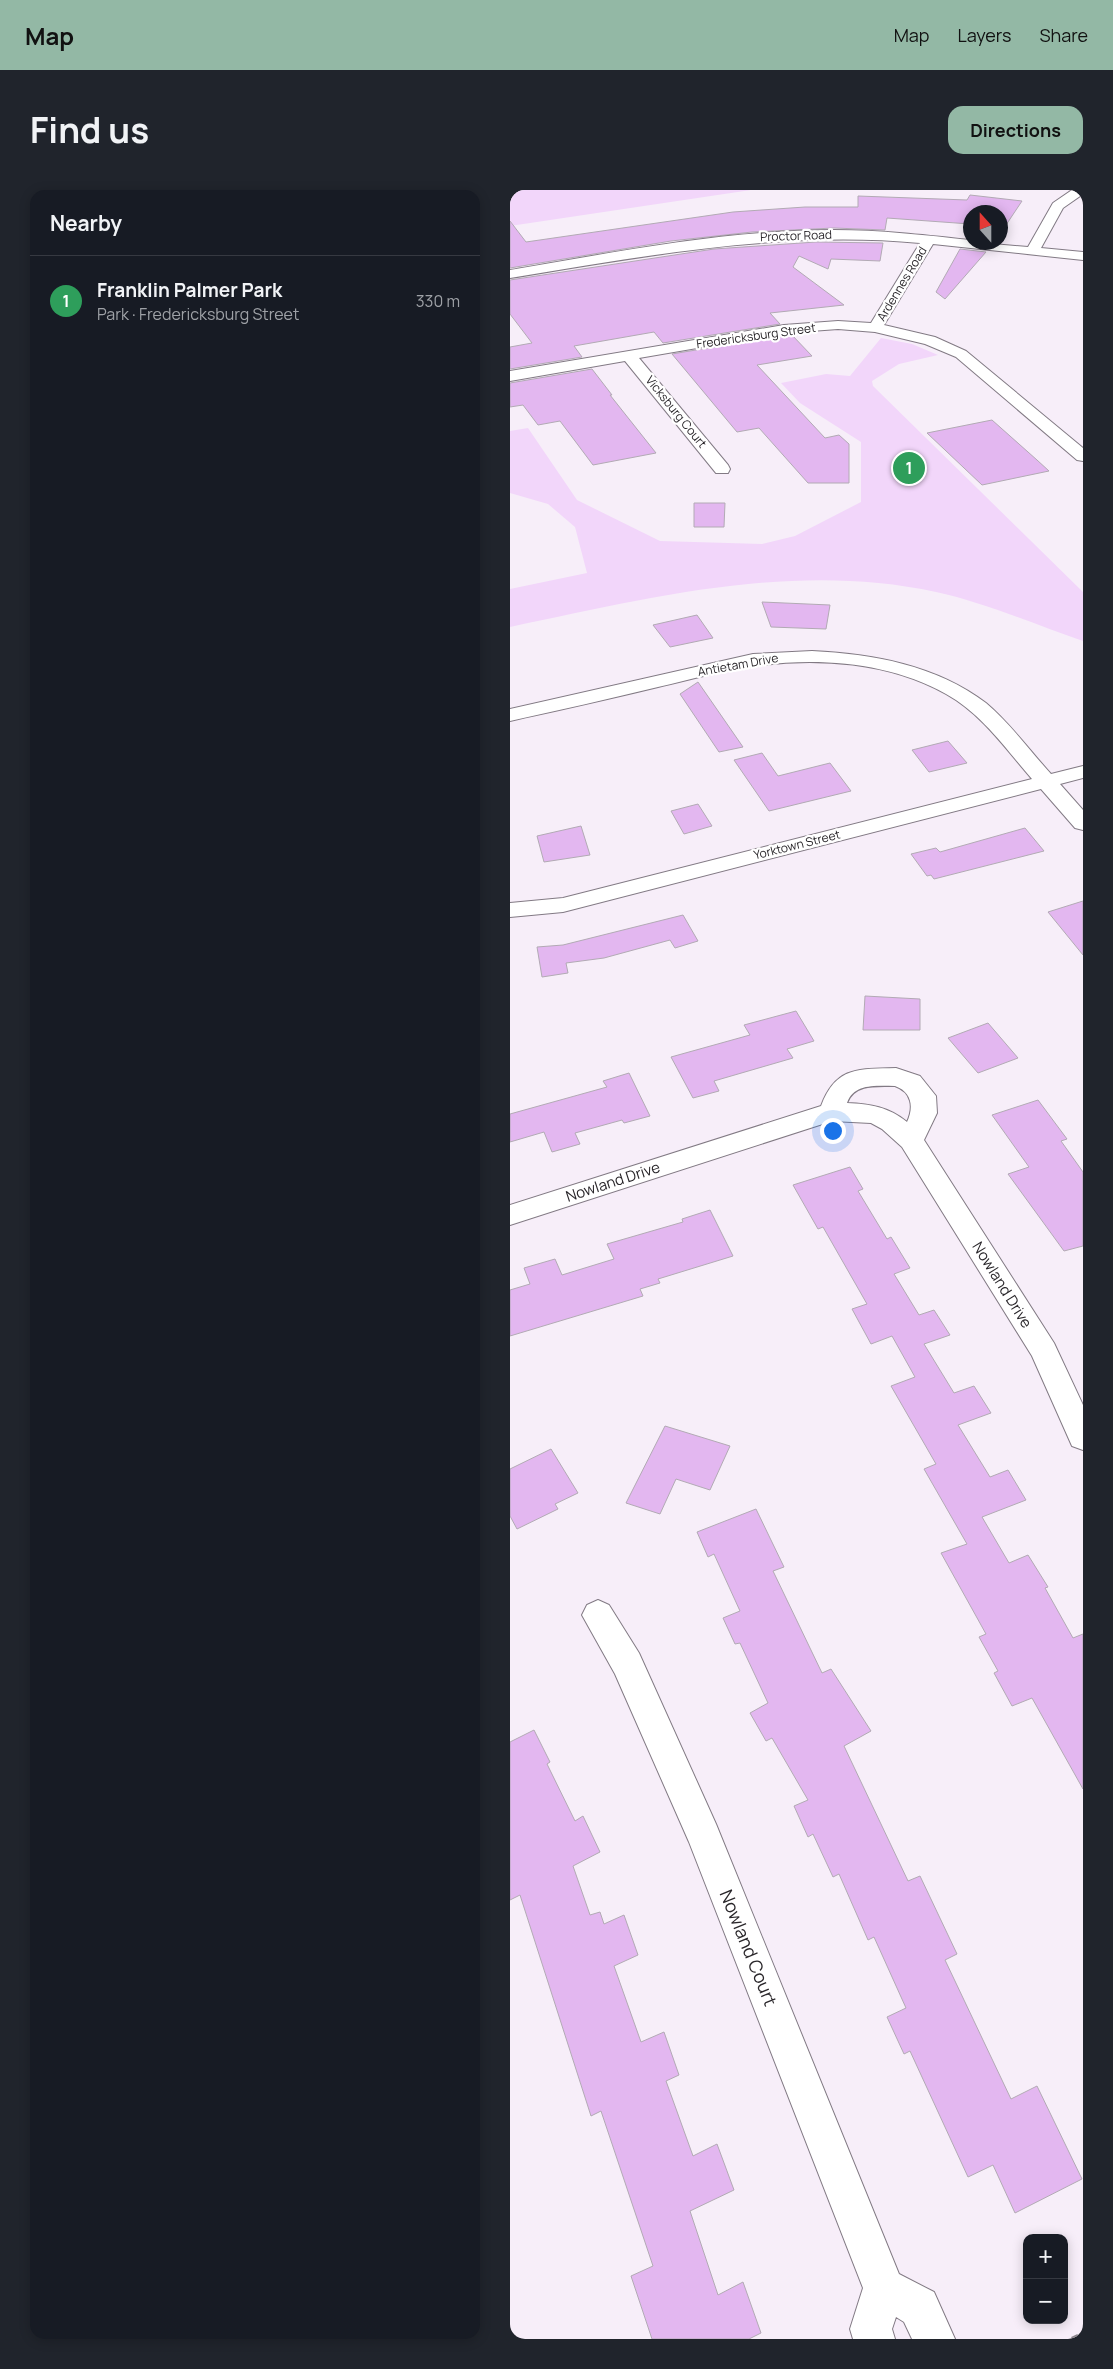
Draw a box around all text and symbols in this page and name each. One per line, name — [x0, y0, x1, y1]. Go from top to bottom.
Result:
text: Map — [25, 19, 74, 52]
text: Map — [894, 23, 929, 47]
text: Layers — [957, 23, 1011, 47]
text: Share — [1039, 23, 1088, 47]
text: Find us — [30, 106, 149, 154]
button: Directions — [948, 106, 1083, 154]
north arrow — [963, 205, 1008, 250]
text: Nearby — [50, 209, 122, 237]
street label: Proctor Road — [760, 226, 832, 245]
street label: Ardennes Road — [873, 243, 931, 324]
text: Franklin Palmer Park — [97, 277, 282, 303]
text: 1 — [62, 290, 70, 312]
text: 330 m — [416, 290, 460, 312]
text: Park · Fredericksburg Street — [97, 303, 299, 325]
street label: Fredericksburg Street — [695, 319, 817, 352]
street label: Vicksburg Court — [642, 372, 711, 452]
pin: 1 — [893, 449, 925, 487]
street label: Antietam Drive — [696, 649, 780, 680]
street label: Yorktown Street — [752, 826, 842, 863]
your location — [820, 1118, 846, 1144]
street label: Nowland Drive — [563, 1156, 663, 1207]
street label: Nowland Drive — [968, 1238, 1037, 1332]
street label: Nowland Court — [715, 1886, 783, 2009]
map controls — [1023, 2234, 1068, 2324]
button: + — [1023, 2234, 1068, 2279]
button: − — [1023, 2279, 1068, 2324]

